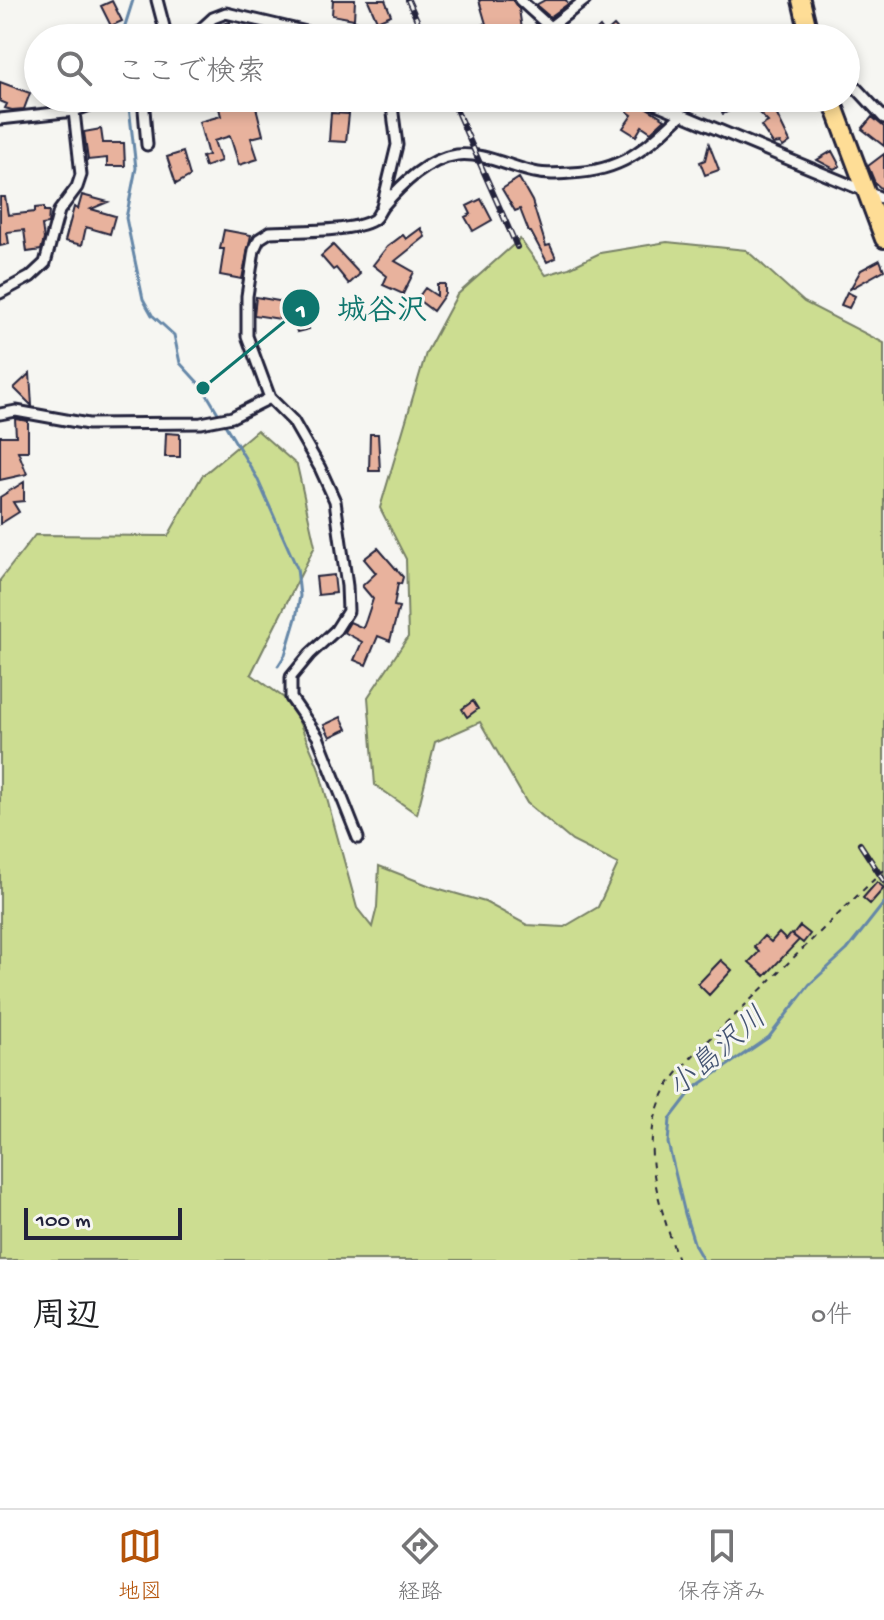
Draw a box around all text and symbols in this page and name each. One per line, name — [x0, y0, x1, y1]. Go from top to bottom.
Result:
search box — [24, 24, 860, 112]
icon: search — [52, 46, 96, 90]
text: ここで検索 — [116, 57, 266, 92]
callout: 城谷沢 — [281, 281, 443, 335]
text: 城谷沢 — [337, 294, 427, 331]
text: 1 — [295, 298, 306, 327]
water label: 小島沢川 — [661, 1000, 776, 1107]
scale bar — [24, 1204, 182, 1240]
text: 100 m — [36, 1209, 91, 1235]
text: 周辺 — [32, 1299, 100, 1339]
text: 0件 — [811, 1302, 852, 1333]
tab: 地図 — [118, 1524, 162, 1607]
tab: 経路 — [398, 1524, 442, 1607]
tab: 保存済み — [678, 1524, 766, 1607]

